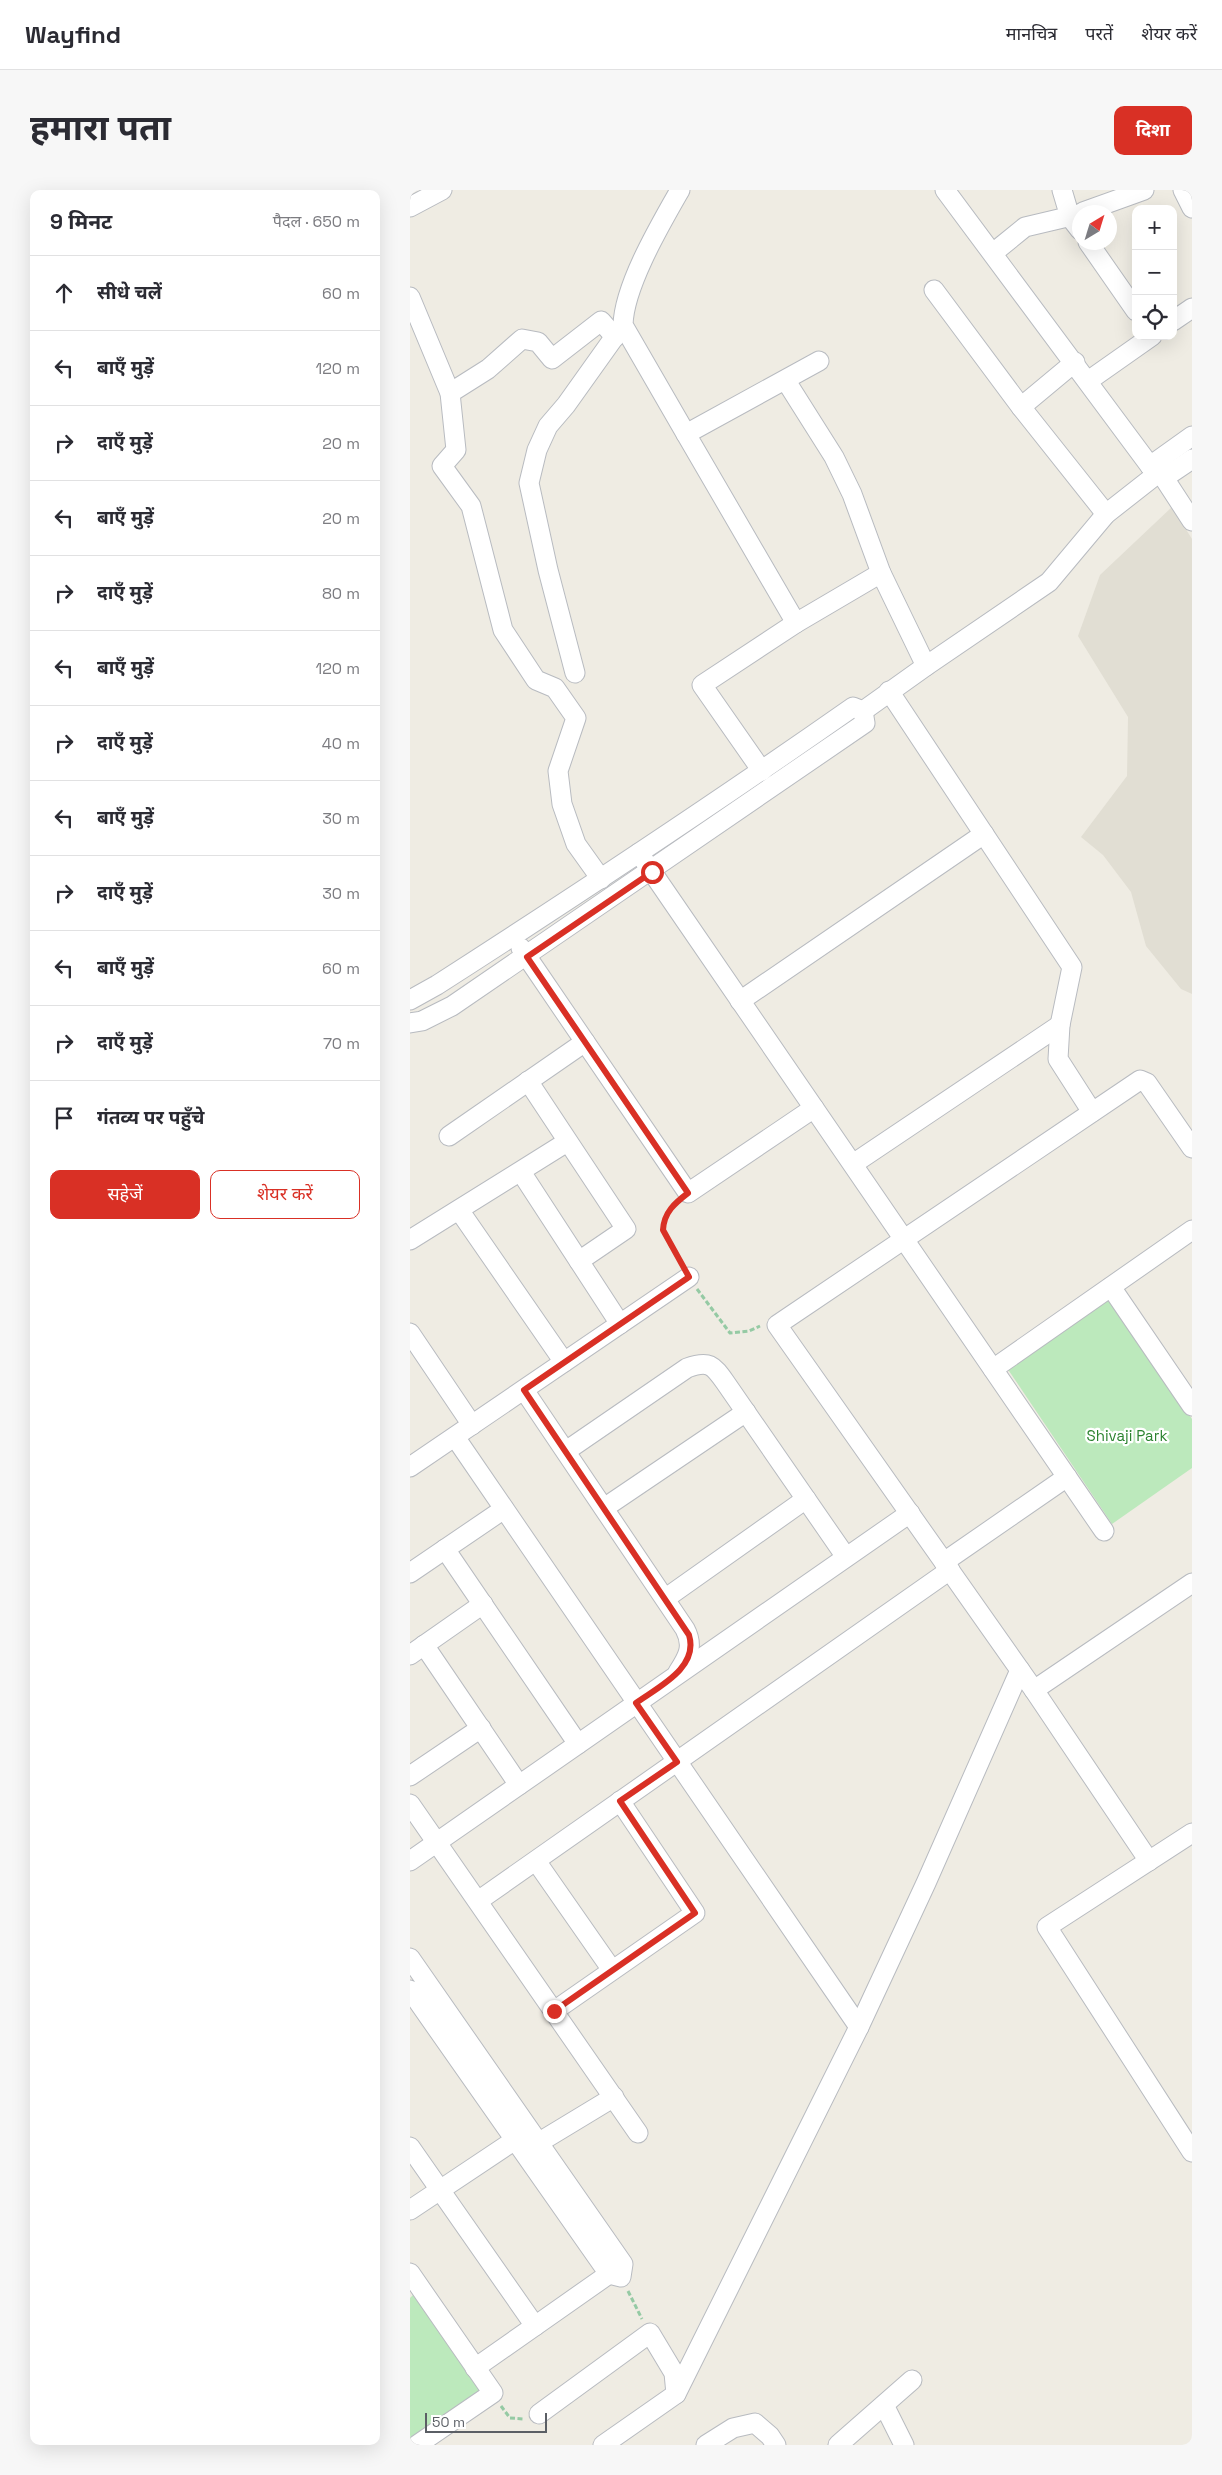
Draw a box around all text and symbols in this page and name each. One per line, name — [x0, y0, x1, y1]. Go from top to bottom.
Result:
text: Wayfind — [25, 19, 121, 50]
text: मानचित्र — [1006, 22, 1057, 45]
text: परतें — [1085, 22, 1113, 45]
text: शेयर करें — [1141, 22, 1197, 45]
text: हमारा पता — [30, 106, 171, 150]
button: दिशा — [1114, 106, 1192, 155]
north arrow — [1072, 205, 1117, 250]
map controls — [1132, 205, 1177, 340]
button: + — [1132, 205, 1177, 250]
text: 9 मिनट — [50, 208, 112, 235]
text: पैदल · 650 m — [273, 211, 360, 232]
button: − — [1132, 250, 1177, 295]
icon: ahead — [50, 279, 78, 307]
text: सीधे चलें — [97, 280, 162, 305]
text: 60 m — [322, 283, 360, 304]
button: locate — [1132, 295, 1177, 340]
icon: left — [50, 354, 78, 382]
text: बाएँ मुड़ें — [97, 355, 154, 380]
text: 120 m — [316, 358, 360, 379]
icon: right — [50, 429, 78, 457]
text: दाएँ मुड़ें — [97, 430, 153, 455]
text: 20 m — [322, 433, 360, 454]
icon: left — [50, 504, 78, 532]
text: बाएँ मुड़ें — [97, 505, 154, 530]
text: 20 m — [322, 508, 360, 529]
icon: right — [50, 579, 78, 607]
text: दाएँ मुड़ें — [97, 580, 153, 605]
text: 80 m — [322, 583, 360, 604]
icon: left — [50, 654, 78, 682]
text: बाएँ मुड़ें — [97, 655, 154, 680]
text: 120 m — [316, 658, 360, 679]
icon: right — [50, 729, 78, 757]
text: दाएँ मुड़ें — [97, 730, 153, 755]
text: 40 m — [322, 733, 360, 754]
icon: left — [50, 804, 78, 832]
text: बाएँ मुड़ें — [97, 805, 154, 830]
text: 30 m — [322, 808, 360, 829]
route start — [641, 861, 664, 884]
icon: right — [50, 879, 78, 907]
text: दाएँ मुड़ें — [97, 880, 153, 905]
text: 30 m — [322, 883, 360, 904]
icon: left — [50, 954, 78, 982]
text: बाएँ मुड़ें — [97, 955, 154, 980]
text: 60 m — [322, 958, 360, 979]
icon: right — [50, 1029, 78, 1057]
text: दाएँ मुड़ें — [97, 1030, 153, 1055]
text: 70 m — [323, 1033, 360, 1054]
icon: arrive — [50, 1104, 78, 1132]
text: गंतव्य पर पहुँचे — [97, 1105, 204, 1130]
button: सहेजें — [50, 1170, 200, 1219]
button: शेयर करें — [210, 1170, 360, 1219]
park label: Shivaji Park — [1087, 1426, 1167, 1445]
route end — [543, 2000, 566, 2023]
scale bar — [425, 2410, 548, 2433]
text: 50 m — [432, 2413, 465, 2431]

